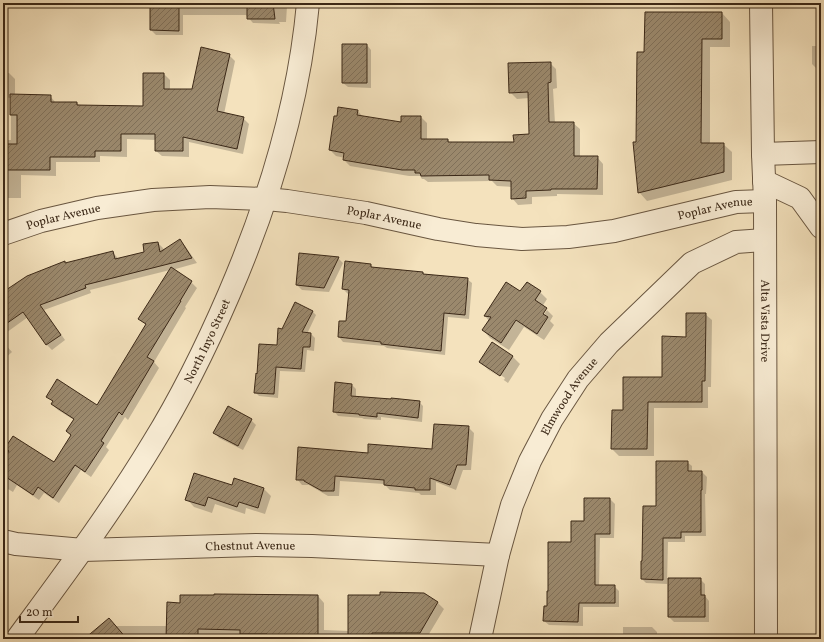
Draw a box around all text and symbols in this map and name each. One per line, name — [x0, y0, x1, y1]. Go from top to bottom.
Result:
street label: Poplar Avenue — [676, 194, 753, 225]
street label: Poplar Avenue — [24, 201, 102, 234]
street label: Poplar Avenue — [345, 203, 423, 234]
street label: Alta Vista Drive — [756, 280, 772, 363]
street label: North Inyo Street — [181, 297, 235, 387]
street label: Elmwood Avenue — [538, 354, 602, 439]
street label: Chestnut Avenue — [205, 538, 296, 555]
scale bar — [20, 598, 78, 624]
text: 20 m — [26, 605, 53, 621]

